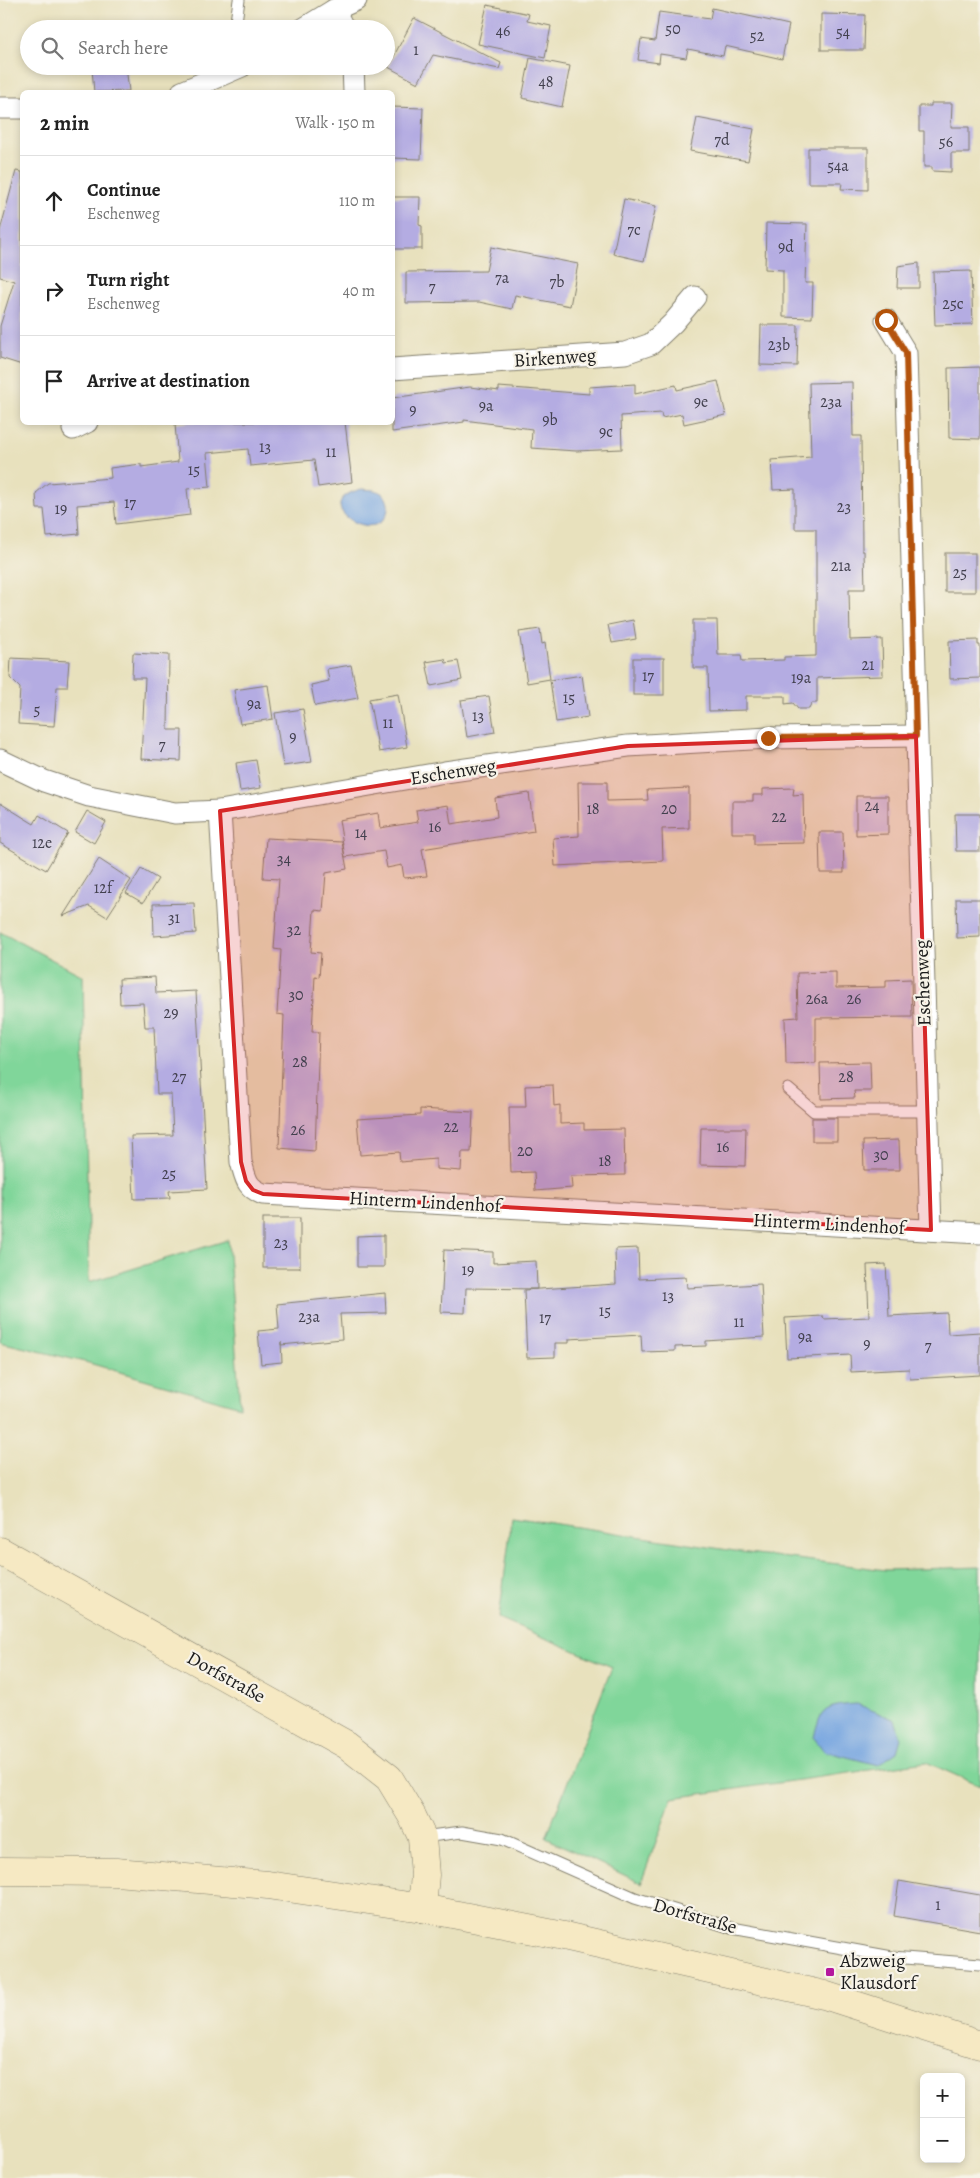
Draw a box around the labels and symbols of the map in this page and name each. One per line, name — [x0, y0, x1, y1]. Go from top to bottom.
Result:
house number: 50 — [665, 18, 681, 40]
house number: 46 — [496, 20, 510, 42]
house number: 54 — [836, 21, 850, 43]
house number: 52 — [750, 25, 765, 47]
house number: 1 — [413, 39, 419, 61]
house number: 48 — [538, 71, 554, 93]
house number: 7d — [714, 129, 730, 151]
house number: 56 — [939, 131, 953, 153]
house number: 54a — [827, 155, 849, 177]
house number: 7c — [627, 219, 641, 241]
house number: 9d — [778, 236, 794, 258]
house number: 7a — [495, 267, 510, 289]
house number: 7b — [550, 271, 564, 293]
house number: 7 — [429, 276, 436, 298]
house number: 25c — [942, 293, 964, 315]
route start — [875, 309, 898, 332]
house number: 23b — [768, 334, 790, 356]
street label: Birkenweg — [513, 342, 597, 374]
house number: 9e — [694, 391, 708, 413]
house number: 23a — [820, 391, 842, 413]
house number: 9a — [479, 395, 494, 417]
house number: 9 — [409, 399, 417, 421]
house number: 9b — [542, 409, 558, 431]
house number: 9c — [599, 421, 613, 443]
house number: 13 — [259, 436, 271, 458]
house number: 11 — [326, 441, 337, 463]
house number: 15 — [188, 459, 200, 481]
house number: 17 — [124, 492, 136, 514]
house number: 23 — [837, 496, 851, 518]
house number: 19 — [55, 498, 67, 520]
house number: 21a — [831, 555, 852, 577]
house number: 25 — [953, 562, 967, 584]
house number: 21 — [861, 654, 875, 676]
house number: 17 — [642, 665, 654, 687]
house number: 19a — [791, 667, 812, 689]
house number: 15 — [563, 687, 575, 709]
house number: 9a — [247, 693, 262, 715]
house number: 5 — [34, 699, 41, 721]
house number: 13 — [472, 705, 484, 727]
house number: 11 — [383, 712, 394, 734]
house number: 9 — [289, 726, 297, 748]
route end — [757, 727, 780, 750]
house number: 7 — [159, 734, 166, 756]
street label: Eschenweg — [408, 752, 498, 792]
house number: 24 — [865, 795, 879, 817]
house number: 18 — [586, 798, 600, 820]
house number: 20 — [661, 798, 677, 820]
house number: 22 — [771, 806, 787, 828]
house number: 16 — [429, 816, 441, 838]
house number: 14 — [355, 822, 367, 844]
house number: 12e — [32, 832, 52, 854]
house number: 34 — [277, 848, 291, 870]
house number: 12f — [94, 877, 115, 899]
house number: 31 — [168, 907, 181, 929]
house number: 32 — [287, 919, 302, 941]
street label: Eschenweg — [908, 939, 938, 1027]
house number: 30 — [288, 984, 304, 1006]
house number: 26a — [806, 988, 829, 1010]
house number: 26 — [847, 988, 862, 1010]
house number: 29 — [164, 1002, 178, 1024]
house number: 28 — [292, 1051, 308, 1073]
house number: 27 — [172, 1066, 186, 1088]
house number: 28 — [838, 1066, 854, 1088]
house number: 22 — [443, 1116, 459, 1138]
house number: 26 — [291, 1119, 306, 1141]
house number: 16 — [717, 1136, 729, 1158]
house number: 20 — [517, 1140, 533, 1162]
house number: 30 — [873, 1144, 889, 1166]
house number: 18 — [598, 1150, 612, 1172]
house number: 25 — [162, 1163, 176, 1185]
street label: Hinterm Lindenhof — [348, 1185, 504, 1219]
street label: Hinterm Lindenhof — [752, 1207, 908, 1241]
house number: 23 — [274, 1232, 288, 1254]
house number: 19 — [462, 1259, 474, 1281]
house number: 13 — [662, 1285, 674, 1307]
house number: 15 — [599, 1300, 611, 1322]
house number: 23a — [298, 1306, 320, 1328]
house number: 17 — [539, 1307, 551, 1329]
house number: 11 — [734, 1311, 745, 1333]
house number: 9a — [798, 1326, 813, 1348]
house number: 9 — [863, 1333, 871, 1355]
house number: 7 — [925, 1335, 932, 1357]
street label: Dorfstraße — [182, 1645, 270, 1709]
street label: Dorfstraße — [650, 1892, 740, 1940]
house number: 1 — [935, 1894, 941, 1916]
place label: Abzweig Klausdorf — [839, 1948, 919, 1996]
marker: Abzweig Klausdorf — [824, 1966, 836, 1978]

